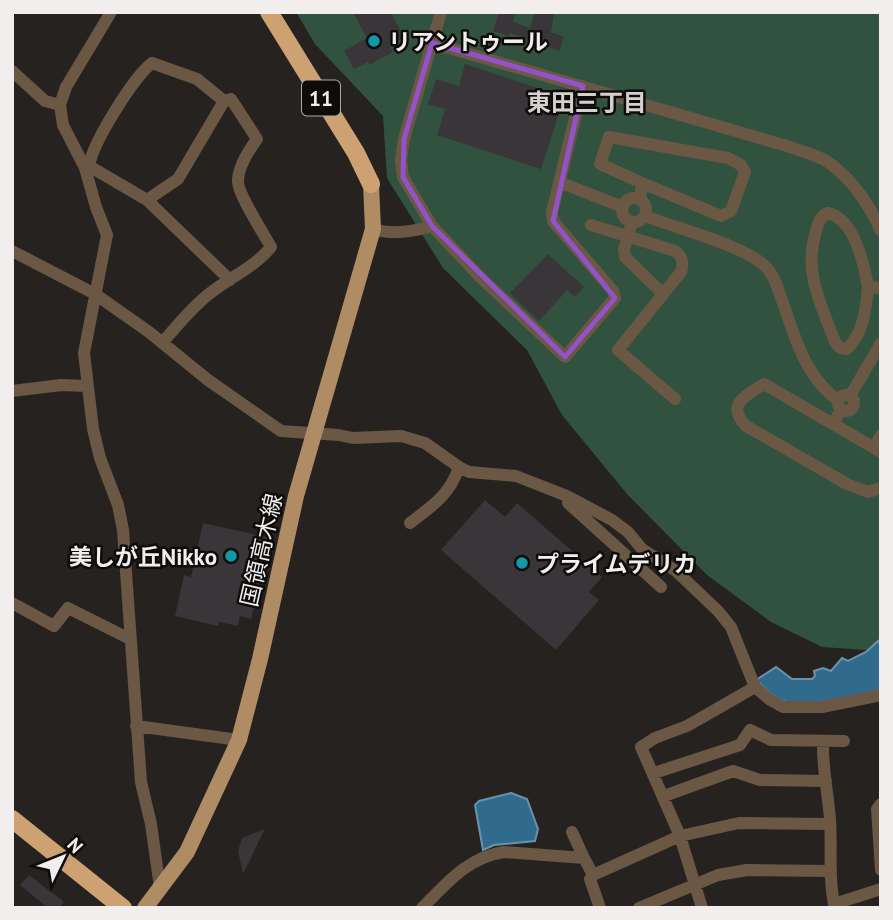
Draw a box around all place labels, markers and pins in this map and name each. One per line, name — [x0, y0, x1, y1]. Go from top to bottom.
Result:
place label: リアントゥール — [388, 27, 548, 56]
marker: リアントゥール — [366, 33, 382, 49]
place label: 美しが丘Nikko — [69, 542, 217, 571]
marker: 美しが丘Nikko — [223, 548, 239, 564]
place label: プライムデリカ — [536, 549, 697, 578]
marker: プライムデリカ — [514, 555, 530, 571]

